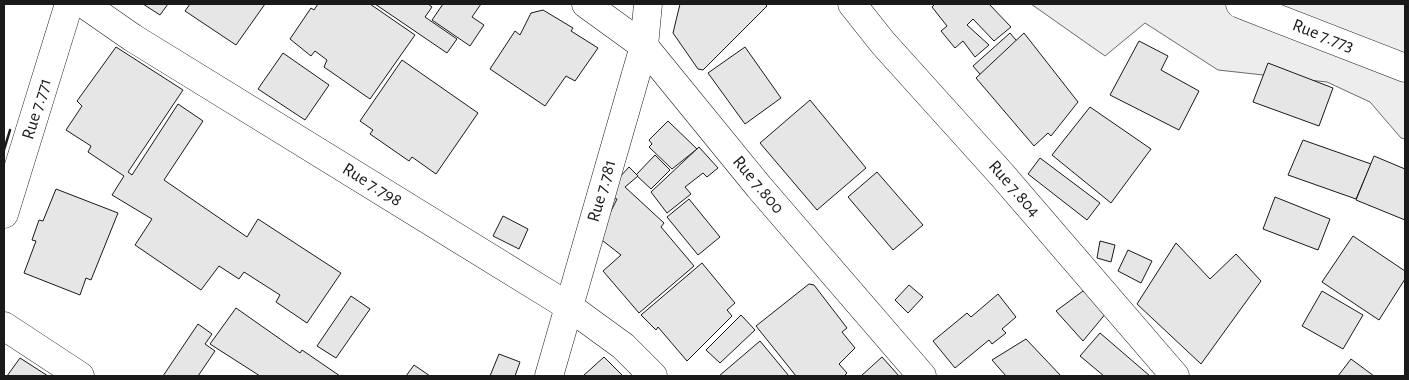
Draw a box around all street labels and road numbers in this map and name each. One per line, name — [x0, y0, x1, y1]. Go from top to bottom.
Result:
street label: Rue 7.773 — [1290, 16, 1356, 56]
street label: Rue 7.771 — [19, 76, 55, 142]
street label: Rue 7.800 — [729, 153, 787, 217]
street label: Rue 7.804 — [985, 157, 1043, 221]
street label: Rue 7.781 — [585, 158, 619, 224]
street label: Rue 7.798 — [339, 160, 405, 210]

